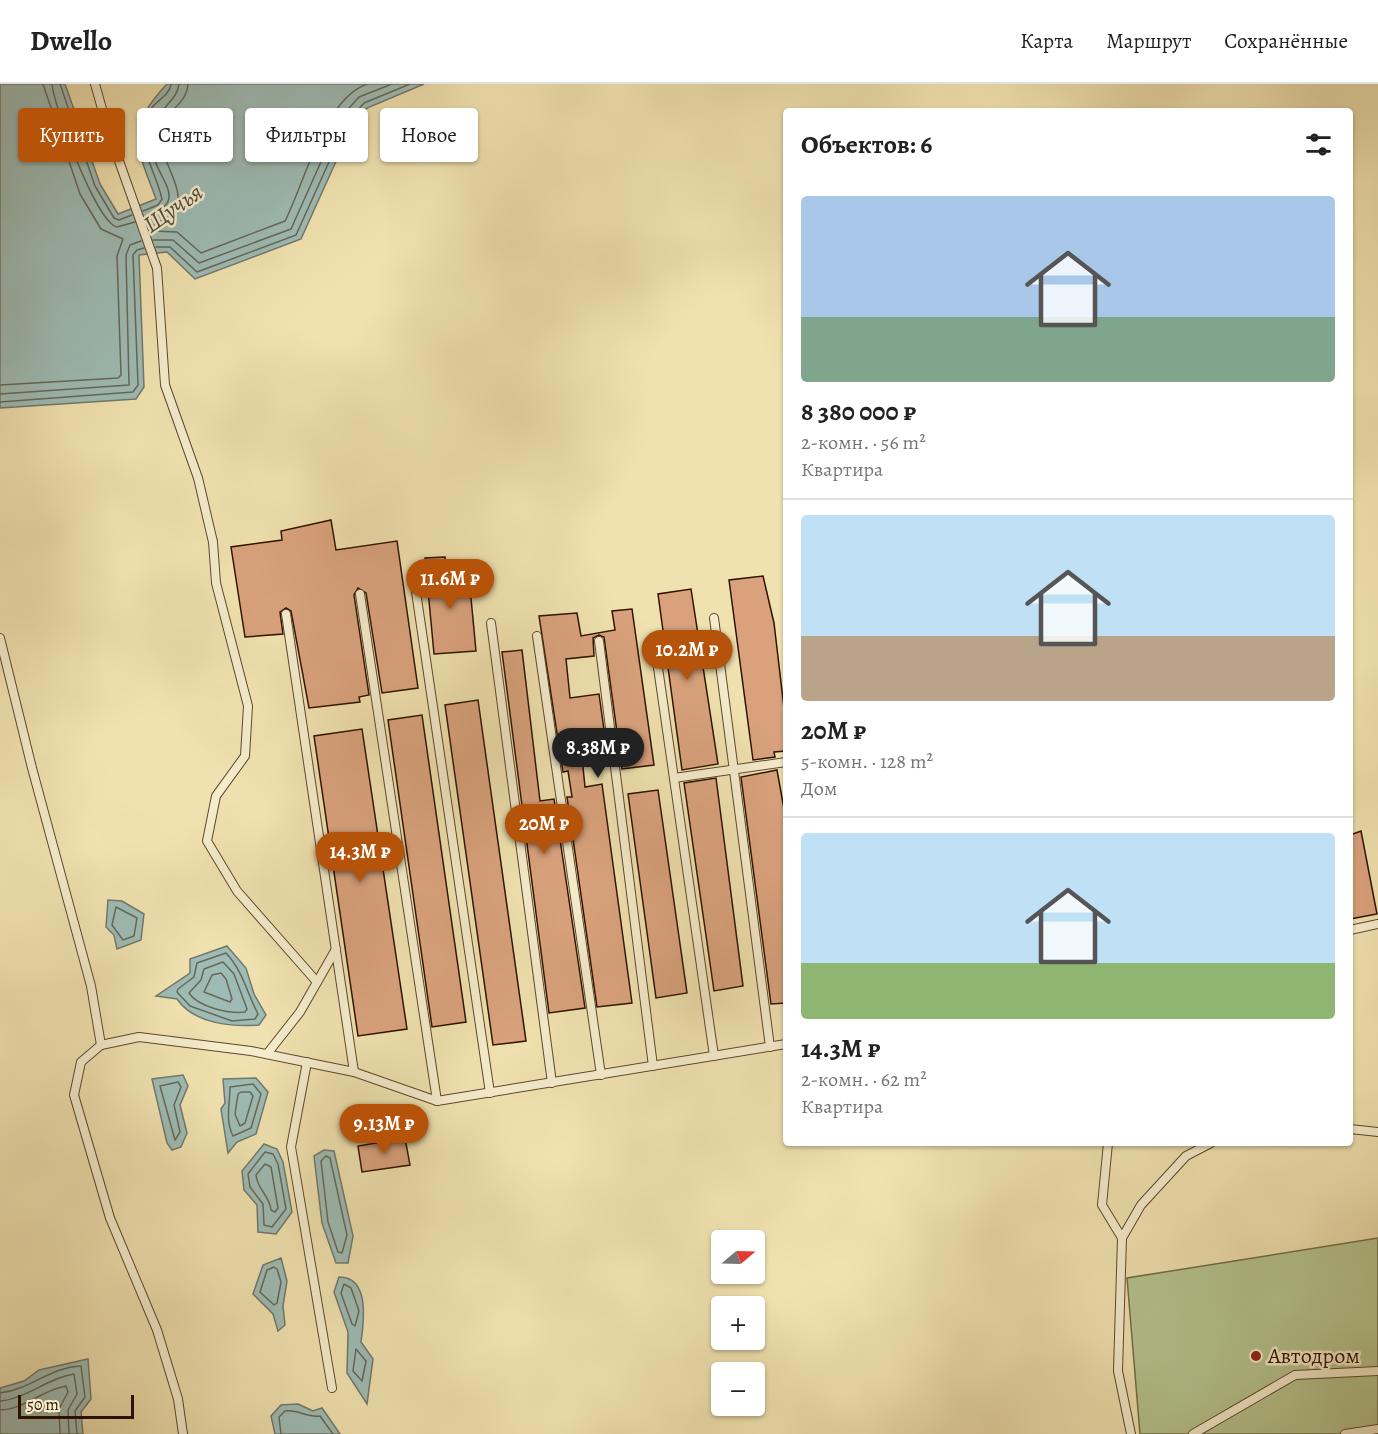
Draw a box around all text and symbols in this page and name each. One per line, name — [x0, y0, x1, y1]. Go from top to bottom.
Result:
text: Dwello — [30, 22, 112, 60]
text: Карта — [1020, 27, 1073, 55]
text: Маршрут — [1106, 27, 1191, 55]
text: Сохранённые — [1224, 27, 1348, 55]
chip: Купить — [18, 108, 125, 162]
chip: Снять — [137, 108, 233, 162]
chip: Фильтры — [245, 108, 368, 162]
chip: Новое — [380, 108, 478, 162]
text: Объектов: 6 — [801, 127, 932, 162]
icon: filters — [1302, 128, 1335, 161]
water label: Щучья — [137, 176, 209, 240]
icon: home — [1014, 235, 1122, 343]
text: 8 380 000 ₽ — [801, 394, 916, 429]
text: 2-комн. · 56 m² — [801, 429, 926, 456]
text: Квартира — [801, 456, 883, 483]
icon: home — [1014, 554, 1122, 662]
pin: 11.6M ₽ — [395, 559, 505, 610]
text: 11.6M ₽ — [420, 565, 480, 592]
pin: 10.2M ₽ — [632, 630, 742, 681]
text: 10.2M ₽ — [656, 636, 718, 663]
text: 20M ₽ — [801, 713, 866, 748]
pin: 8.38M ₽ — [543, 728, 653, 779]
text: 8.38M ₽ — [566, 734, 630, 761]
text: 5-комн. · 128 m² — [801, 748, 933, 775]
text: Дом — [801, 775, 837, 802]
pin: 20M ₽ — [502, 804, 586, 855]
text: 20M ₽ — [519, 810, 569, 837]
pin: 14.3M ₽ — [305, 832, 415, 883]
text: 14.3M ₽ — [329, 838, 391, 865]
icon: home — [1014, 872, 1122, 980]
text: 14.3M ₽ — [801, 1031, 880, 1066]
text: 2-комн. · 62 m² — [801, 1066, 927, 1093]
text: Квартира — [801, 1093, 883, 1120]
pin: 9.13M ₽ — [329, 1104, 439, 1155]
text: 9.13M ₽ — [354, 1110, 414, 1137]
north arrow — [711, 1230, 765, 1284]
map controls — [711, 1230, 765, 1416]
button: + — [711, 1296, 765, 1350]
place label: Автодром — [1267, 1341, 1360, 1371]
marker: Автодром — [1249, 1349, 1263, 1363]
button: − — [711, 1362, 765, 1416]
scale bar — [18, 1392, 134, 1420]
text: 50 m — [27, 1394, 59, 1416]

